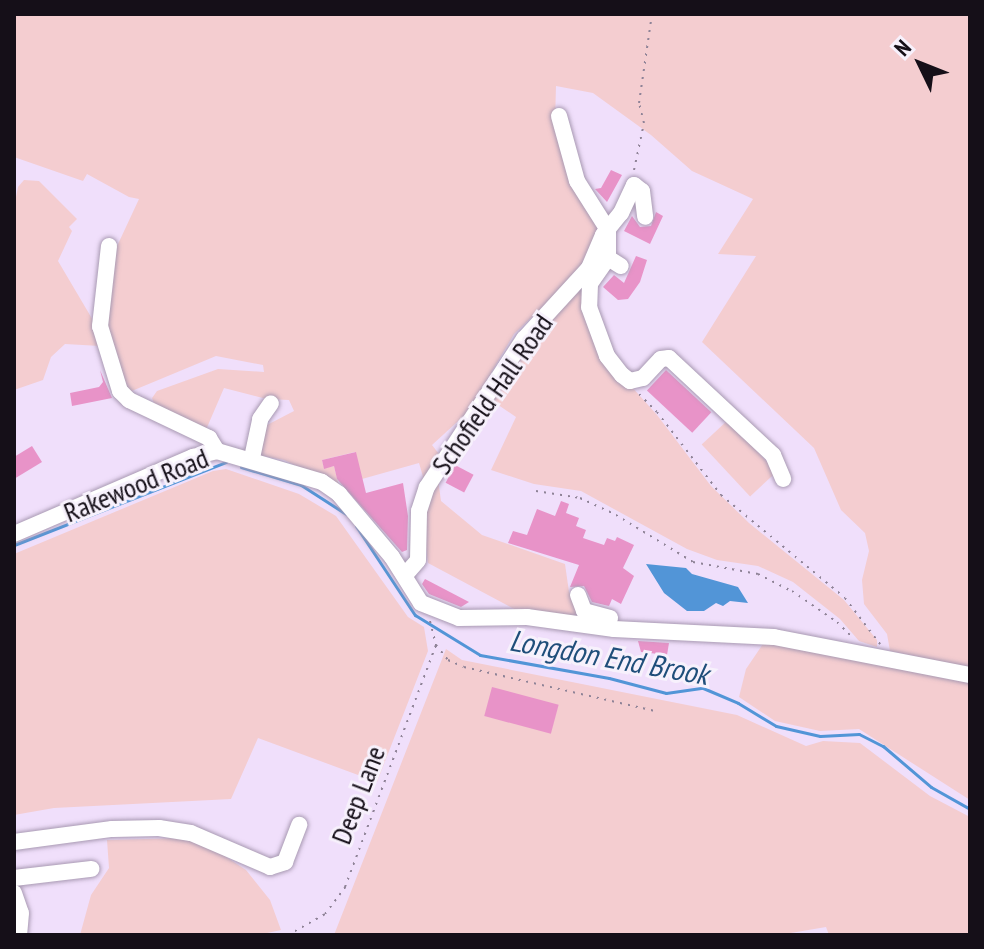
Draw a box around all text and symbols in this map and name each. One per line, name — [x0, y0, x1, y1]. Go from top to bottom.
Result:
north arrow — [880, 24, 960, 104]
text: N — [888, 34, 917, 62]
street label: Schofield Hall Road — [424, 307, 560, 481]
street label: Rakewood Road — [59, 441, 213, 529]
water label: Longdon End Brook — [507, 622, 711, 692]
street label: Deep Lane — [324, 741, 392, 849]

